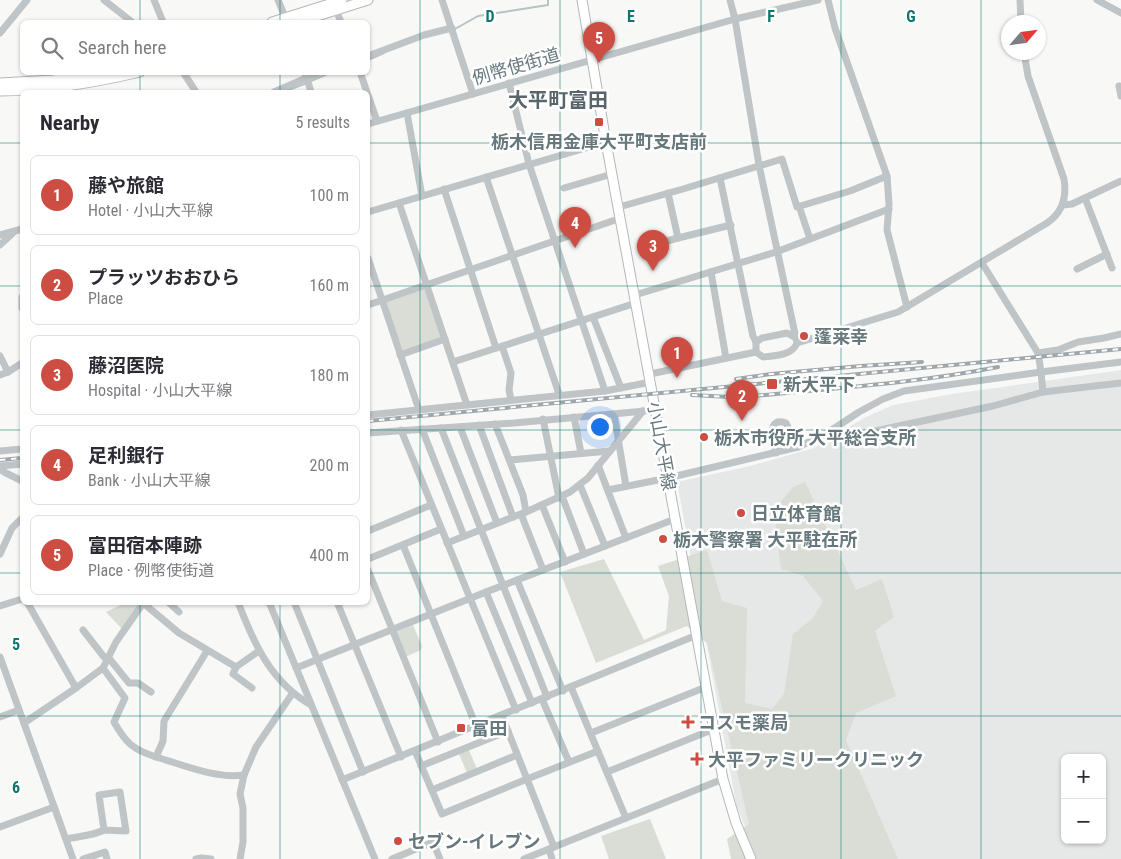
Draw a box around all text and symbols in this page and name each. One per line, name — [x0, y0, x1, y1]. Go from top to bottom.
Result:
text: D — [485, 7, 495, 26]
text: E — [627, 7, 635, 26]
text: F — [767, 7, 775, 26]
text: G — [906, 7, 916, 26]
north arrow — [1001, 15, 1046, 60]
search box — [20, 20, 370, 75]
pin: 5 — [583, 22, 615, 63]
icon: search — [38, 34, 66, 62]
text: Search here — [78, 36, 166, 59]
street label: 例幣使街道 — [470, 44, 562, 88]
district label: 大平町富田 — [508, 88, 608, 112]
text: Nearby — [40, 111, 99, 135]
text: 5 results — [295, 113, 350, 132]
marker: 栃木信用金庫大平町支店前 — [593, 116, 605, 128]
place label: 栃木信用金庫大平町支店前 — [491, 131, 707, 152]
text: 藤や旅館 — [88, 174, 164, 197]
text: 1 — [53, 186, 61, 205]
text: 100 m — [310, 186, 349, 205]
text: Hotel · 小山大平線 — [88, 201, 213, 220]
pin: 4 — [559, 207, 591, 248]
pin: 3 — [637, 230, 669, 271]
text: プラッツおおひら — [88, 266, 240, 289]
text: 2 — [53, 276, 61, 295]
text: 160 m — [310, 276, 349, 295]
text: Place — [88, 289, 123, 308]
place label: 蓬莱幸 — [814, 326, 868, 347]
marker: 蓬莱幸 — [798, 330, 810, 342]
pin: 1 — [661, 337, 693, 378]
text: 藤沼医院 — [88, 354, 164, 377]
text: 3 — [53, 366, 61, 385]
text: 180 m — [310, 366, 349, 385]
place label: 新大平下 — [783, 374, 855, 395]
marker: 新大平下 — [765, 377, 779, 391]
pin: 2 — [726, 380, 758, 421]
text: Hospital · 小山大平線 — [88, 381, 232, 400]
street label: 小山大平線 — [644, 400, 680, 492]
your location — [587, 414, 613, 440]
place label: 栃木市役所 大平総合支所 — [714, 427, 916, 448]
marker: 栃木市役所 大平総合支所 — [698, 431, 710, 443]
text: 足利銀行 — [88, 444, 164, 467]
text: 4 — [53, 456, 61, 475]
text: 200 m — [310, 456, 349, 475]
text: Bank · 小山大平線 — [88, 471, 211, 490]
place label: 日立体育館 — [751, 503, 841, 524]
marker: 日立体育館 — [735, 507, 747, 519]
place label: 栃木警察署 大平駐在所 — [673, 529, 857, 550]
marker: 栃木警察署 大平駐在所 — [657, 533, 669, 545]
text: 富田宿本陣跡 — [88, 534, 202, 557]
text: 5 — [53, 546, 61, 565]
text: 400 m — [310, 546, 349, 565]
text: Place · 例幣使街道 — [88, 561, 214, 580]
text: 5 — [12, 635, 20, 654]
place label: コスモ薬局 — [698, 712, 788, 733]
marker: コスモ薬局 — [682, 716, 694, 728]
place label: 富田 — [471, 718, 507, 739]
marker: 富田 — [455, 722, 467, 734]
place label: 大平ファミリークリニック — [708, 749, 924, 770]
marker: 大平ファミリークリニック — [690, 752, 704, 766]
map controls — [1061, 754, 1106, 844]
button: + — [1061, 754, 1106, 799]
text: 6 — [12, 778, 20, 797]
button: − — [1061, 799, 1106, 844]
place label: セブン-イレブン — [408, 831, 541, 852]
marker: セブン-イレブン — [392, 835, 404, 847]

